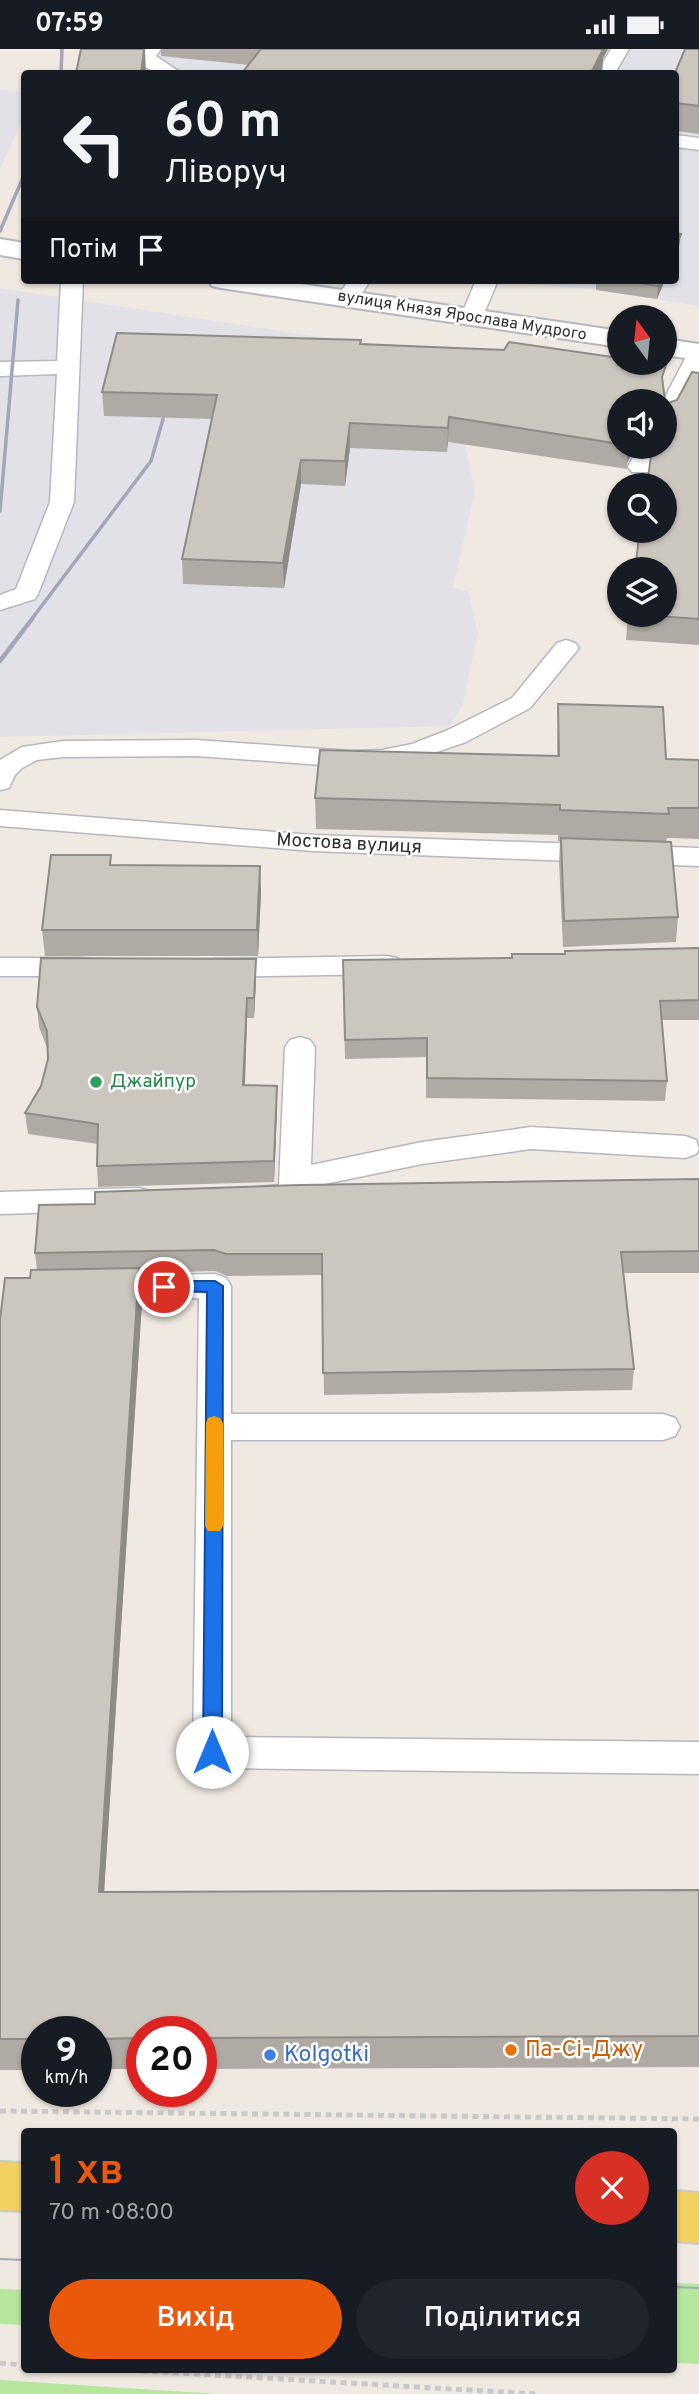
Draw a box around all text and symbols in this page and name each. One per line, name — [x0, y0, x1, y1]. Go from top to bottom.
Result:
text: 07:59 — [35, 8, 104, 41]
text: 60 m — [164, 93, 282, 155]
icon: left — [49, 98, 140, 189]
text: Ліворуч — [164, 154, 287, 194]
icon: arrive — [132, 231, 170, 269]
text: Потім — [49, 234, 118, 267]
street label: вулиця Князя Ярослава Мудрого — [336, 286, 588, 346]
north arrow — [607, 305, 677, 375]
map controls — [607, 305, 677, 627]
button: sound — [607, 389, 677, 459]
button: search — [607, 473, 677, 543]
button: layers — [607, 557, 677, 627]
street label: Мостова вулиця — [276, 828, 422, 860]
place label: Джайпур — [110, 1070, 196, 1094]
marker: Джайпур — [88, 1074, 104, 1090]
pin — [134, 1257, 194, 1317]
icon: arrive — [145, 1268, 183, 1306]
position arrow — [175, 1715, 249, 1789]
speed limit sign: 20 — [126, 2016, 217, 2107]
text: 9 — [56, 2030, 77, 2074]
place label: Па-Сі-Джу — [525, 2036, 643, 2065]
place label: Kolgotki — [284, 2041, 369, 2070]
marker: Па-Сі-Джу — [503, 2042, 519, 2058]
marker: Kolgotki — [262, 2047, 278, 2063]
text: km/h — [45, 2067, 88, 2090]
text: 1 хв — [49, 2146, 124, 2199]
button: close — [575, 2151, 649, 2225]
text: 70 m · 08:00 — [49, 2199, 174, 2228]
button: Вихід — [49, 2279, 342, 2359]
button: Поділитися — [356, 2279, 649, 2359]

